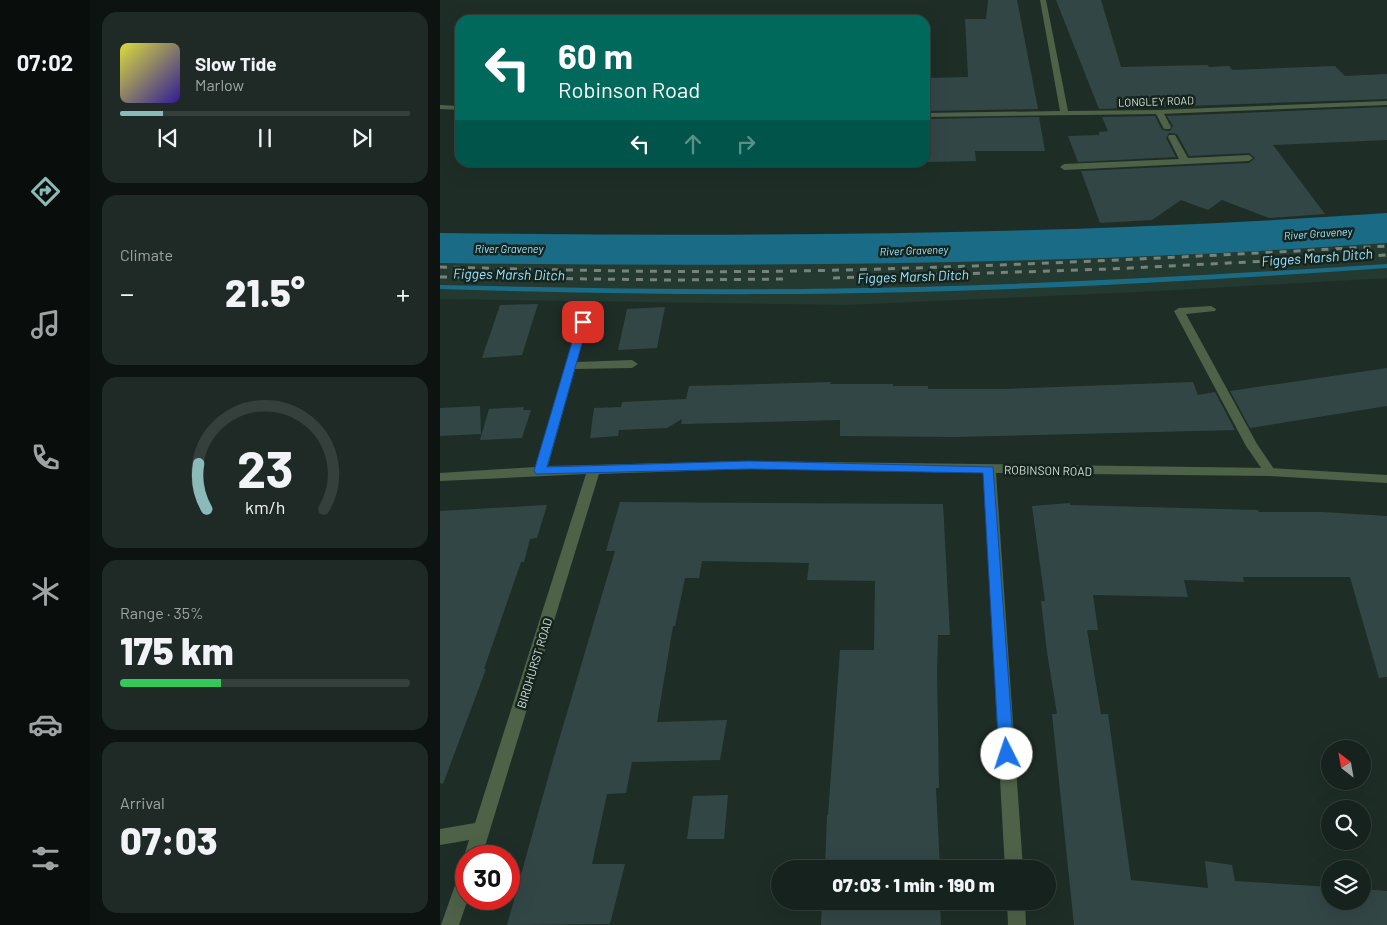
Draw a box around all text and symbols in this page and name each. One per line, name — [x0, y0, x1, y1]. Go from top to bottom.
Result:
text: 60 m — [558, 34, 633, 76]
icon: left — [475, 35, 540, 100]
text: 07:02 — [17, 49, 73, 75]
text: Slow Tide — [195, 52, 277, 75]
text: Marlow — [195, 75, 244, 94]
text: Robinson Road — [558, 76, 700, 102]
street label: LONGLEY ROAD — [1118, 93, 1194, 109]
icon: previous — [154, 124, 182, 152]
icon: pause — [251, 124, 279, 152]
icon: next — [348, 124, 376, 152]
icon: left — [626, 130, 654, 158]
icon: ahead — [679, 130, 707, 158]
icon: right — [732, 130, 760, 158]
icon: directions — [28, 174, 63, 209]
water label: River Graveney — [1283, 224, 1354, 242]
water label: River Graveney — [475, 242, 544, 255]
water label: River Graveney — [879, 242, 950, 258]
text: Climate — [120, 245, 173, 264]
water label: Figges Marsh Ditch — [1261, 245, 1373, 269]
water label: Figges Marsh Ditch — [453, 265, 565, 283]
water label: Figges Marsh Ditch — [857, 266, 969, 286]
text: 21.5° — [225, 269, 305, 315]
text: − — [120, 276, 134, 310]
text: + — [396, 276, 410, 310]
pin — [562, 301, 604, 343]
icon: music — [28, 307, 63, 342]
icon: arrive — [569, 308, 597, 336]
text: 23 — [237, 436, 293, 498]
icon: phone — [28, 440, 63, 475]
street label: ROBINSON ROAD — [1004, 462, 1092, 478]
text: km/h — [245, 496, 285, 518]
icon: climate — [28, 574, 63, 609]
text: Range · 35% — [120, 603, 203, 622]
street label: BIRDHURST ROAD — [514, 616, 554, 710]
text: 175 km — [120, 627, 234, 673]
icon: car — [28, 707, 63, 742]
position arrow — [980, 727, 1032, 779]
north arrow — [1321, 740, 1371, 790]
map controls — [1321, 740, 1371, 910]
text: Arrival — [120, 793, 165, 812]
button: search — [1321, 800, 1371, 850]
text: 07:03 — [120, 817, 218, 863]
icon: filters — [28, 841, 63, 876]
speed limit sign: 30 — [455, 845, 520, 910]
button: layers — [1321, 860, 1371, 910]
text: 07:03 · 1 min · 190 m — [832, 873, 995, 896]

